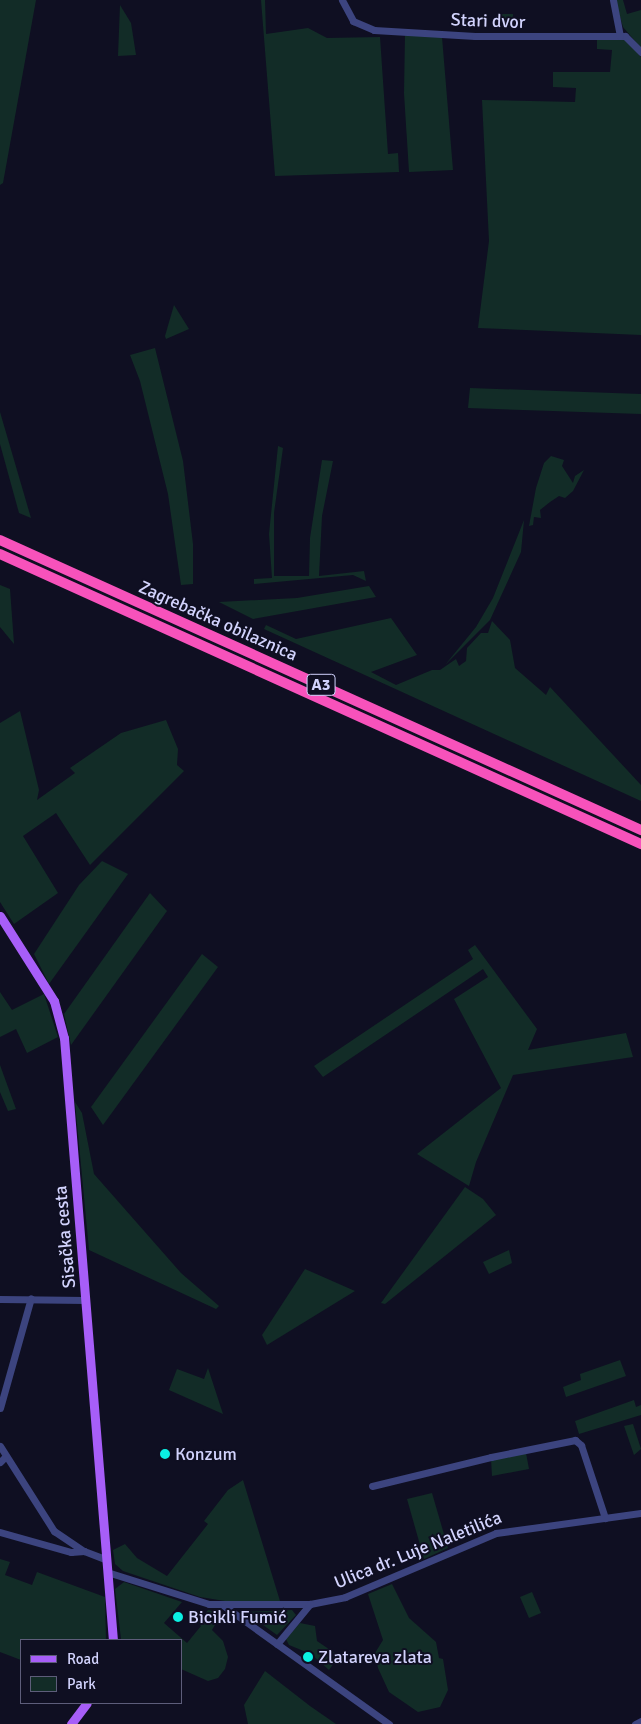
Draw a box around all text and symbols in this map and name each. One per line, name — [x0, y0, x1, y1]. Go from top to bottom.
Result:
street label: Stari dvor — [450, 9, 526, 33]
street label: Zagrebačka obilaznica — [135, 576, 301, 666]
road number: A3 — [306, 672, 336, 698]
street label: Sisačka cesta — [50, 1185, 80, 1289]
place label: Konzum — [175, 1443, 237, 1465]
marker: Konzum — [159, 1448, 171, 1460]
street label: Ulica dr. Luje Naletilića — [331, 1507, 505, 1593]
place label: Bicikli Fumić — [188, 1606, 287, 1628]
marker: Bicikli Fumić — [172, 1611, 184, 1623]
legend — [20, 1639, 182, 1704]
place label: Zlatareva zlata — [318, 1646, 432, 1668]
text: Road — [67, 1650, 99, 1668]
marker: Zlatareva zlata — [302, 1651, 314, 1663]
text: Park — [67, 1675, 96, 1693]

